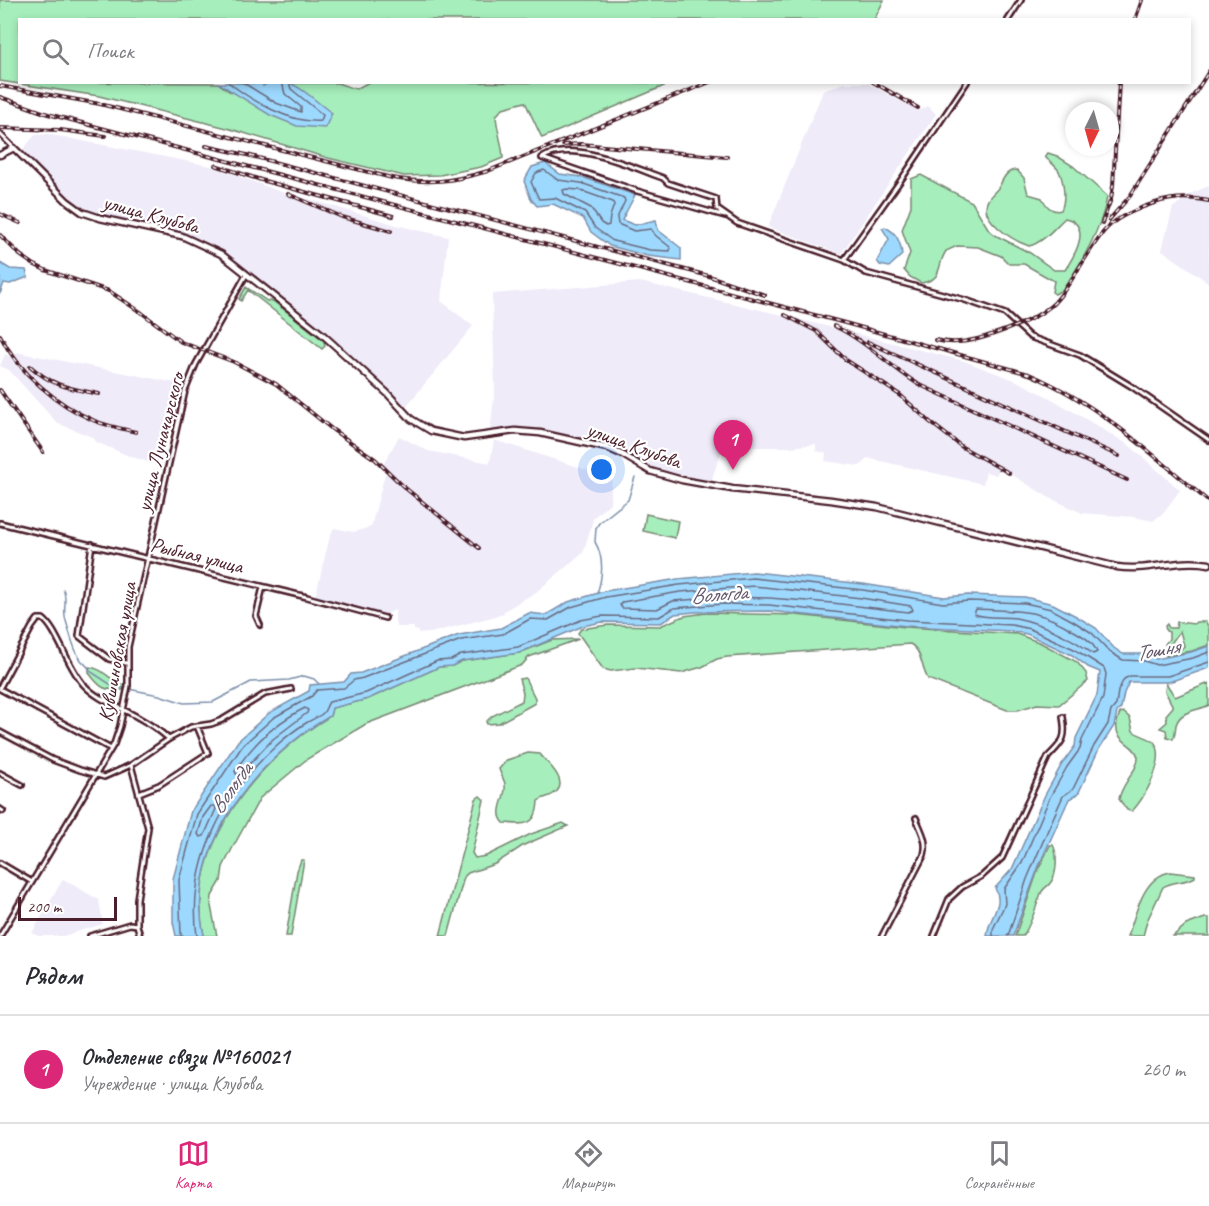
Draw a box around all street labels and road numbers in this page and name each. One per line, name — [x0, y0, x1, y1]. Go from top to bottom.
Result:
street label: улица Клубова — [98, 188, 204, 240]
street label: улица Луначарского — [130, 367, 190, 516]
street label: улица Клубова — [581, 415, 687, 475]
street label: Рыбная улица — [148, 531, 247, 579]
street label: Кувшиновская улица — [92, 579, 142, 724]

